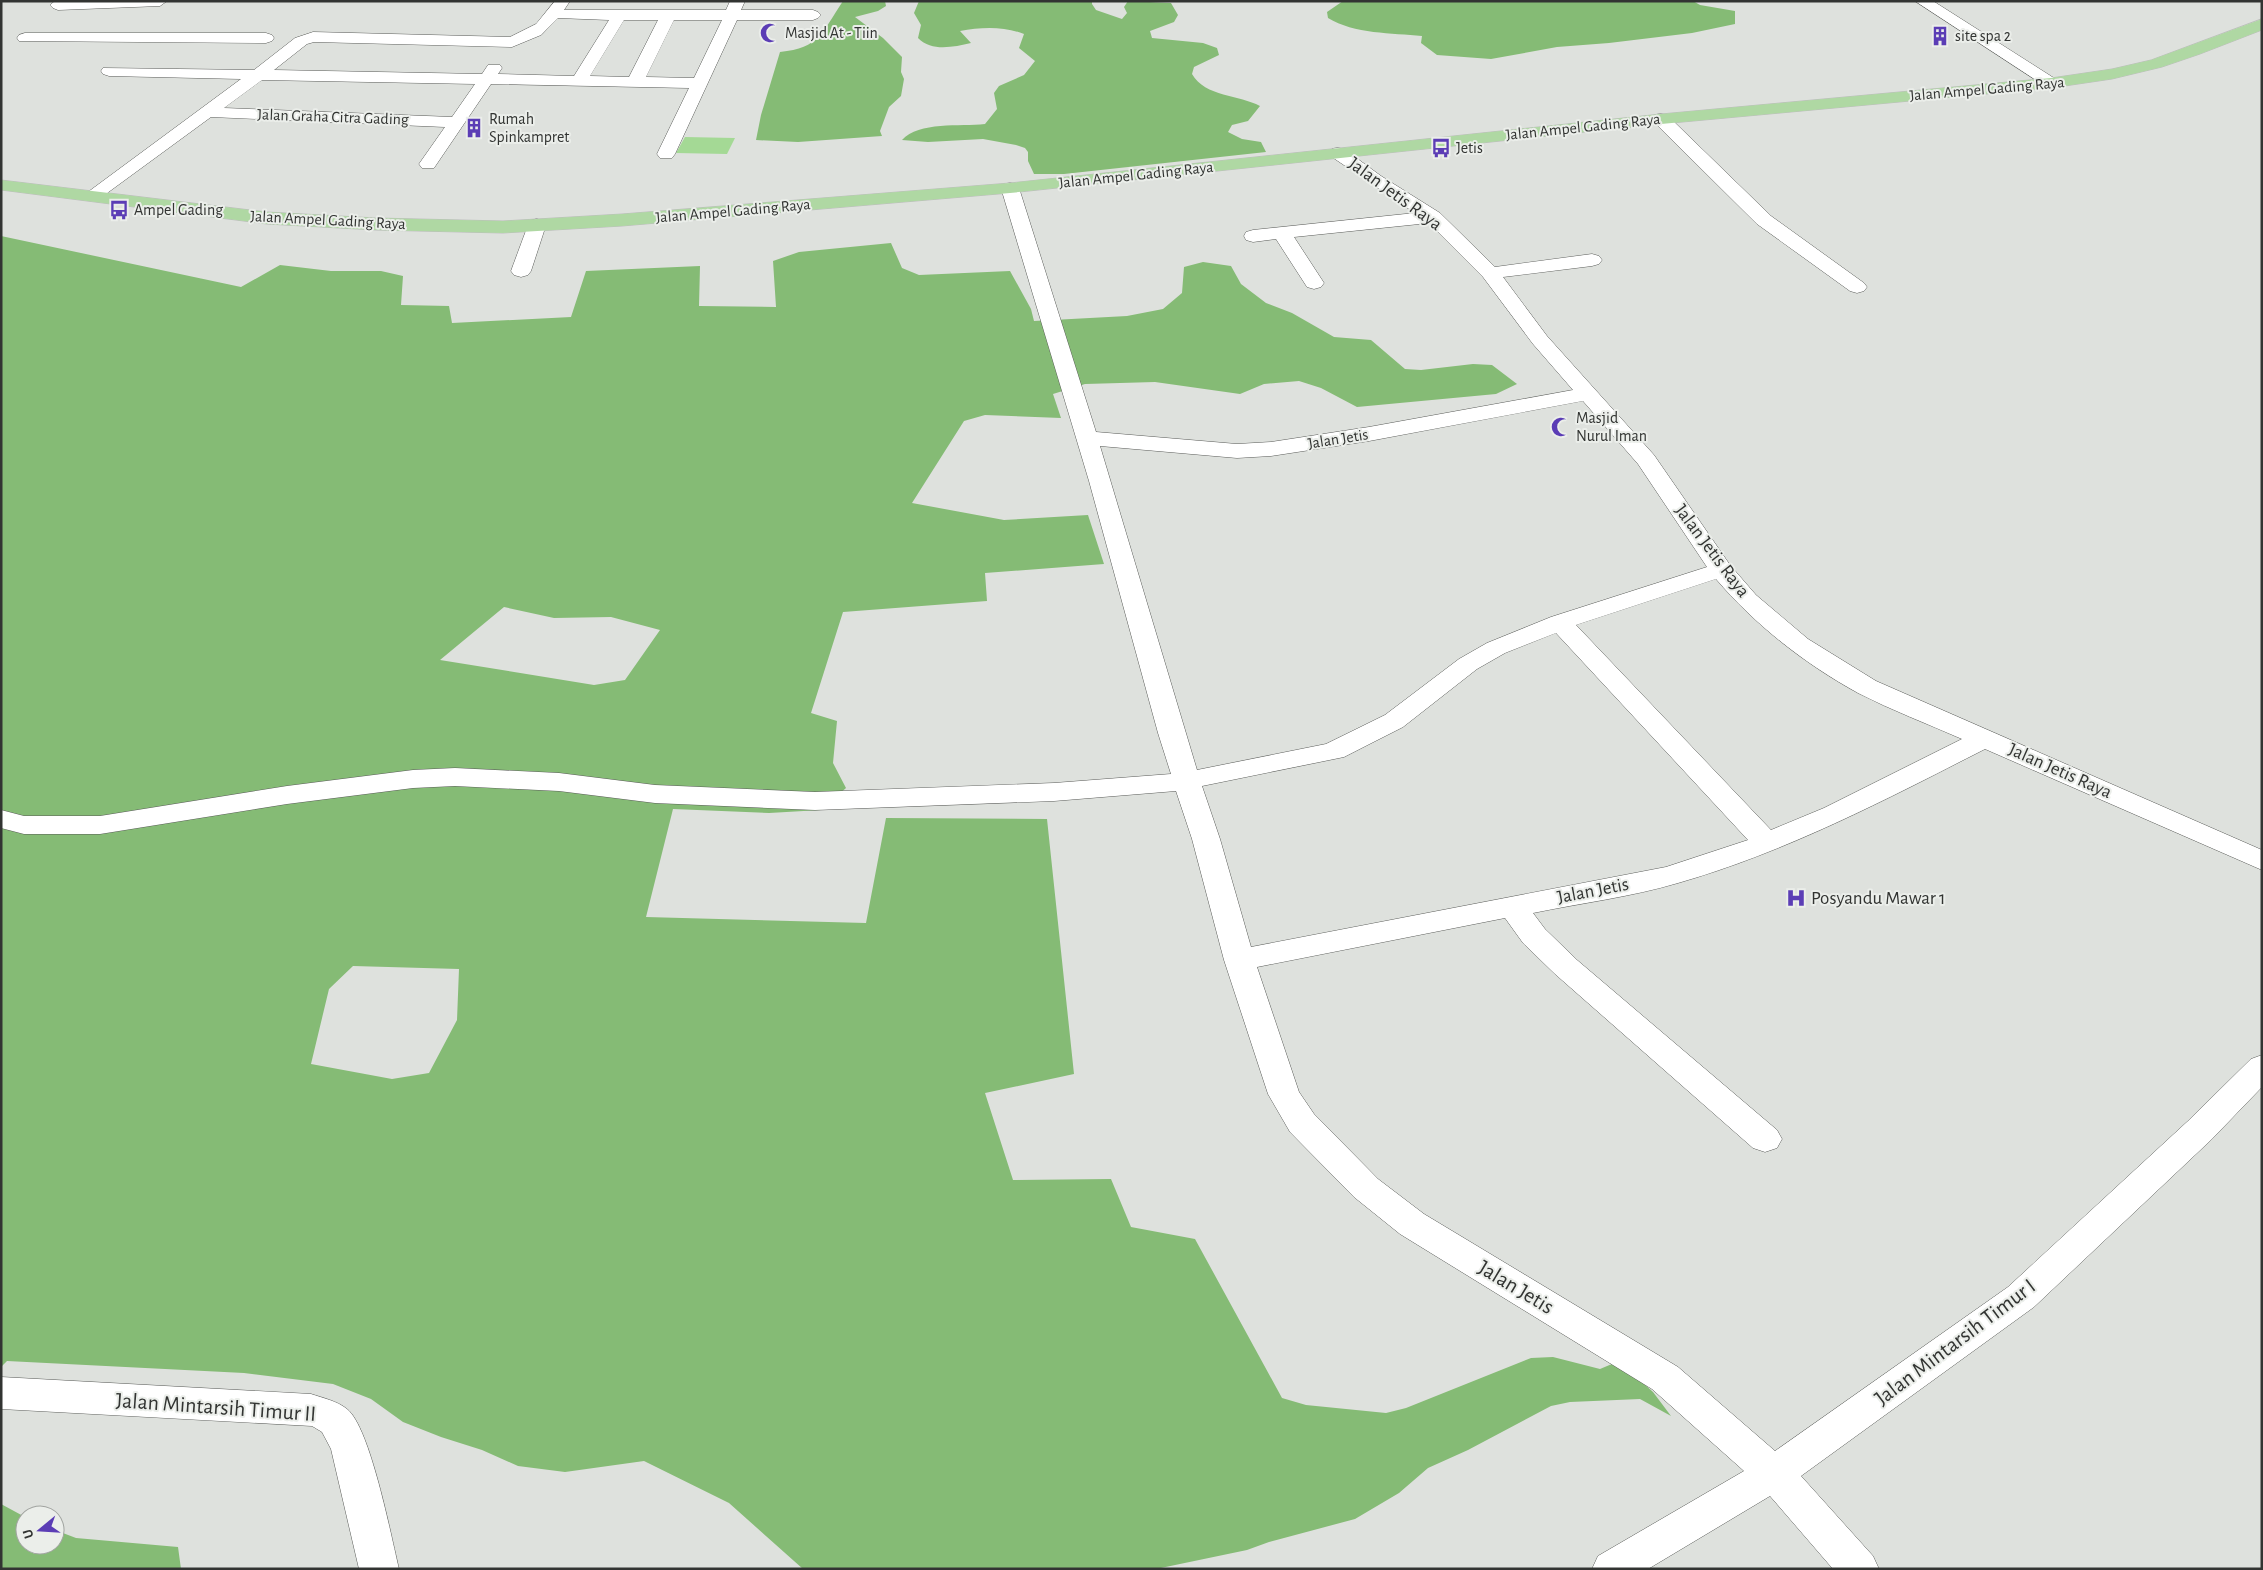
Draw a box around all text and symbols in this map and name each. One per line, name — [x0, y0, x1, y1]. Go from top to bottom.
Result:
mosque icon: Masjid At - Tiin — [759, 22, 781, 44]
place label: Masjid At - Tiin — [785, 25, 878, 42]
building icon: site spa 2 — [1929, 25, 1951, 47]
place label: site spa 2 — [1955, 28, 2011, 44]
street label: Jalan Ampel Gading Raya — [1909, 74, 2065, 105]
street label: Jalan Graha Citra Gading — [257, 106, 409, 128]
place label: Rumah Spinkampret — [489, 111, 569, 145]
street label: Jalan Ampel Gading Raya — [1505, 111, 1661, 144]
building icon: Rumah Spinkampret — [463, 117, 485, 139]
bus stop icon: Jetis — [1430, 137, 1452, 159]
place label: Jetis — [1456, 140, 1483, 156]
street label: Jalan Jetis Raya — [1345, 154, 1446, 234]
street label: Jalan Ampel Gading Raya — [1058, 159, 1214, 192]
street label: Jalan Ampel Gading Raya — [655, 196, 811, 227]
bus stop icon: Ampel Gading — [108, 199, 130, 221]
place label: Ampel Gading — [134, 202, 223, 218]
street label: Jalan Ampel Gading Raya — [250, 208, 406, 233]
place label: Masjid Nurul Iman — [1576, 410, 1647, 444]
mosque icon: Masjid Nurul Iman — [1550, 416, 1572, 438]
street label: Jalan Jetis — [1307, 426, 1369, 452]
street label: Jalan Jetis Raya — [1671, 501, 1753, 601]
street label: Jalan Jetis Raya — [2005, 740, 2115, 802]
street label: Jalan Jetis — [1556, 875, 1630, 907]
hospital icon: Posyandu Mawar 1 — [1785, 887, 1807, 909]
place label: Posyandu Mawar 1 — [1811, 889, 1946, 908]
street label: Jalan Jetis — [1474, 1256, 1558, 1318]
street label: Jalan Mintarsih Timur I — [1871, 1275, 2039, 1409]
street label: Jalan Mintarsih Timur II — [115, 1389, 317, 1425]
north arrow — [15, 1505, 65, 1555]
text: U — [21, 1527, 37, 1540]

